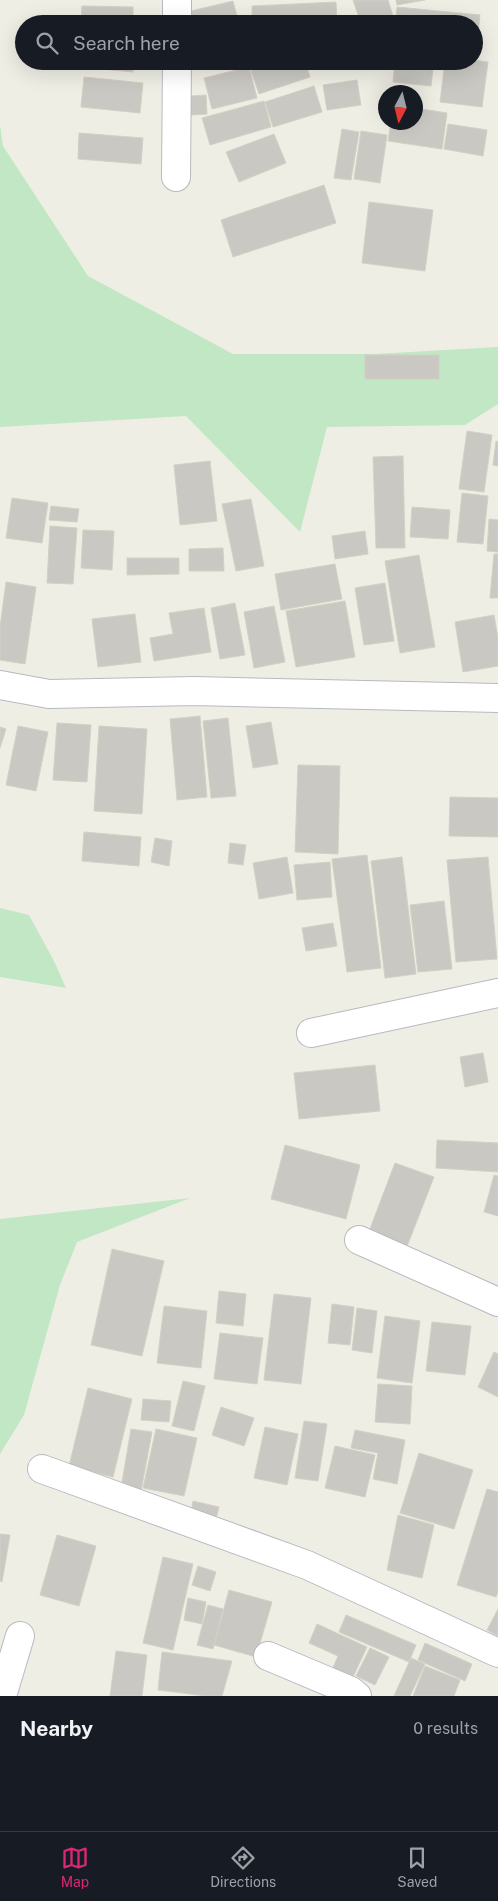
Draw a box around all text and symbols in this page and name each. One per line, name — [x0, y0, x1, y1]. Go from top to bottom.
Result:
search box — [15, 15, 483, 70]
icon: search — [33, 29, 61, 57]
text: Search here — [73, 32, 180, 54]
north arrow — [378, 85, 423, 130]
text: Nearby — [20, 1716, 93, 1741]
text: 0 results — [413, 1719, 478, 1738]
tab: Map — [61, 1844, 89, 1890]
tab: Directions — [210, 1844, 276, 1890]
tab: Saved — [397, 1844, 437, 1890]

